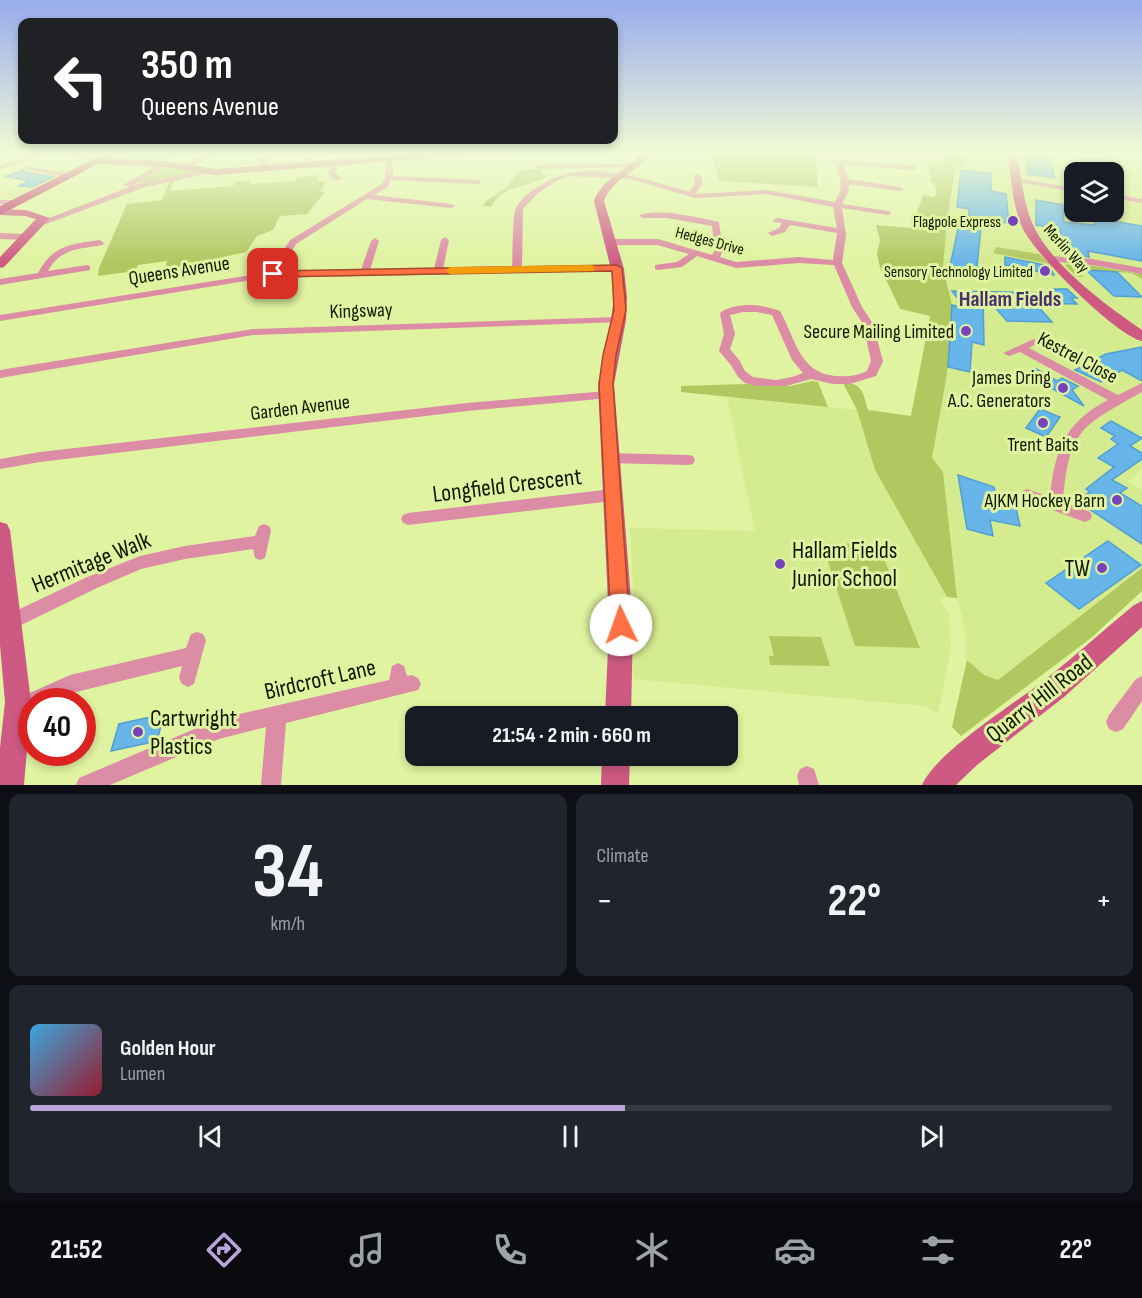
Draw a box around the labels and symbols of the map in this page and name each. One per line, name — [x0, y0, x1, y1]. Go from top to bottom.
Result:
place label: Flagpole Express — [913, 213, 1001, 232]
marker: Flagpole Express — [1006, 214, 1020, 228]
street label: Merlin Way — [1039, 221, 1092, 277]
street label: Hedges Drive — [673, 223, 746, 260]
pin — [247, 248, 298, 299]
street label: Queens Avenue — [127, 251, 231, 291]
place label: Sensory Technology Limited — [884, 263, 1033, 282]
marker: Sensory Technology Limited — [1038, 264, 1052, 278]
district label: Hallam Fields — [959, 286, 1061, 313]
street label: Kingsway — [329, 298, 393, 324]
place label: Secure Mailing Limited — [804, 320, 954, 344]
marker: Secure Mailing Limited — [959, 324, 973, 338]
street label: Kestrel Close — [1033, 327, 1122, 389]
place label: James Dring A.C. Generators — [947, 366, 1051, 413]
marker: James Dring A.C. Generators — [1056, 381, 1070, 395]
street label: Garden Avenue — [249, 390, 351, 426]
marker: Trent Baits — [1036, 416, 1050, 430]
place label: Trent Baits — [1007, 433, 1079, 457]
street label: Longfield Crescent — [431, 462, 583, 509]
place label: AJKM Hockey Barn — [983, 489, 1105, 513]
marker: AJKM Hockey Barn — [1110, 493, 1124, 507]
street label: Hermitage Walk — [27, 525, 155, 599]
place label: Hallam Fields Junior School — [791, 536, 897, 593]
place label: TW — [1065, 554, 1090, 583]
marker: Hallam Fields Junior School — [773, 557, 787, 571]
marker: TW — [1095, 561, 1109, 575]
position arrow — [589, 593, 653, 657]
street label: Quarry Hill Road — [980, 648, 1098, 749]
street label: Birdcroft Lane — [262, 653, 379, 706]
speed limit sign: 40 — [18, 688, 96, 766]
place label: Cartwright Plastics — [150, 704, 237, 761]
marker: Cartwright Plastics — [131, 725, 145, 739]

